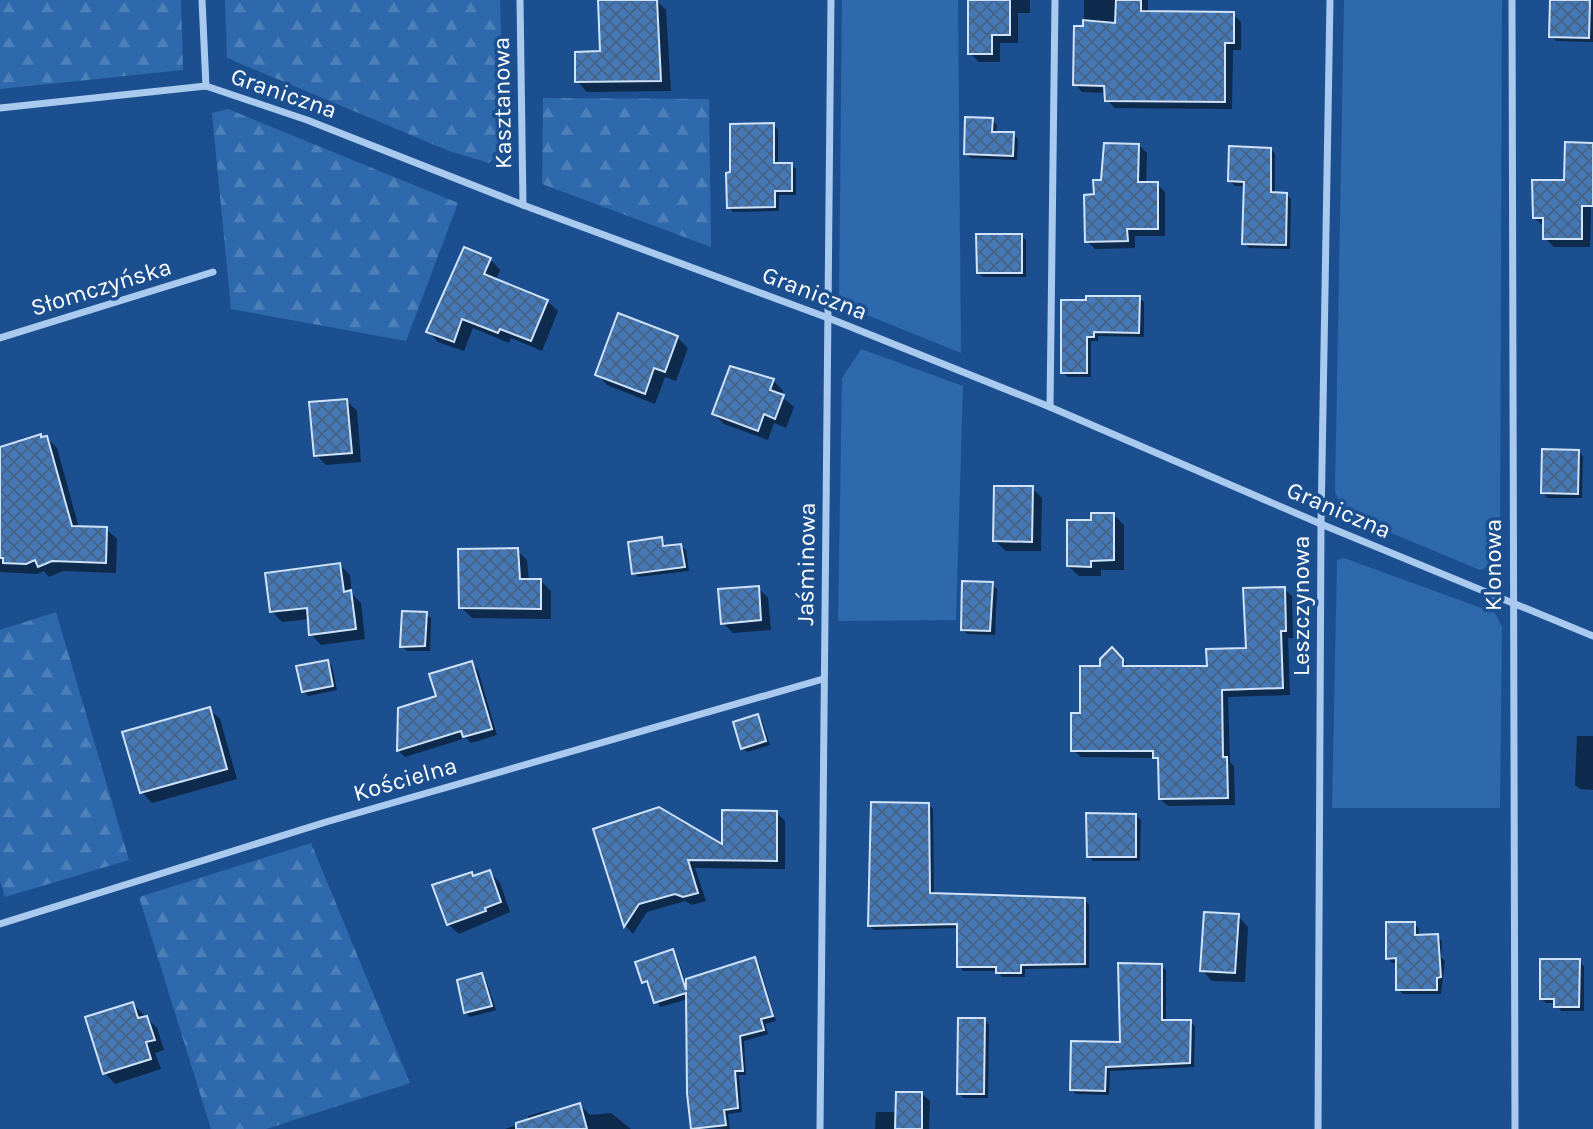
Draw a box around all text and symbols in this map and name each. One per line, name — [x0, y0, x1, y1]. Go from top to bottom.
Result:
street label: Kasztanowa — [487, 37, 517, 169]
street label: Graniczna — [227, 62, 341, 124]
street label: Słomczyńska — [27, 252, 175, 322]
street label: Graniczna — [758, 260, 872, 326]
street label: Graniczna — [1283, 476, 1395, 544]
street label: Jaśminowa — [791, 502, 821, 626]
street label: Klonowa — [1479, 519, 1507, 611]
street label: Leszczynowa — [1287, 536, 1315, 676]
street label: Kościelna — [350, 751, 460, 807]

